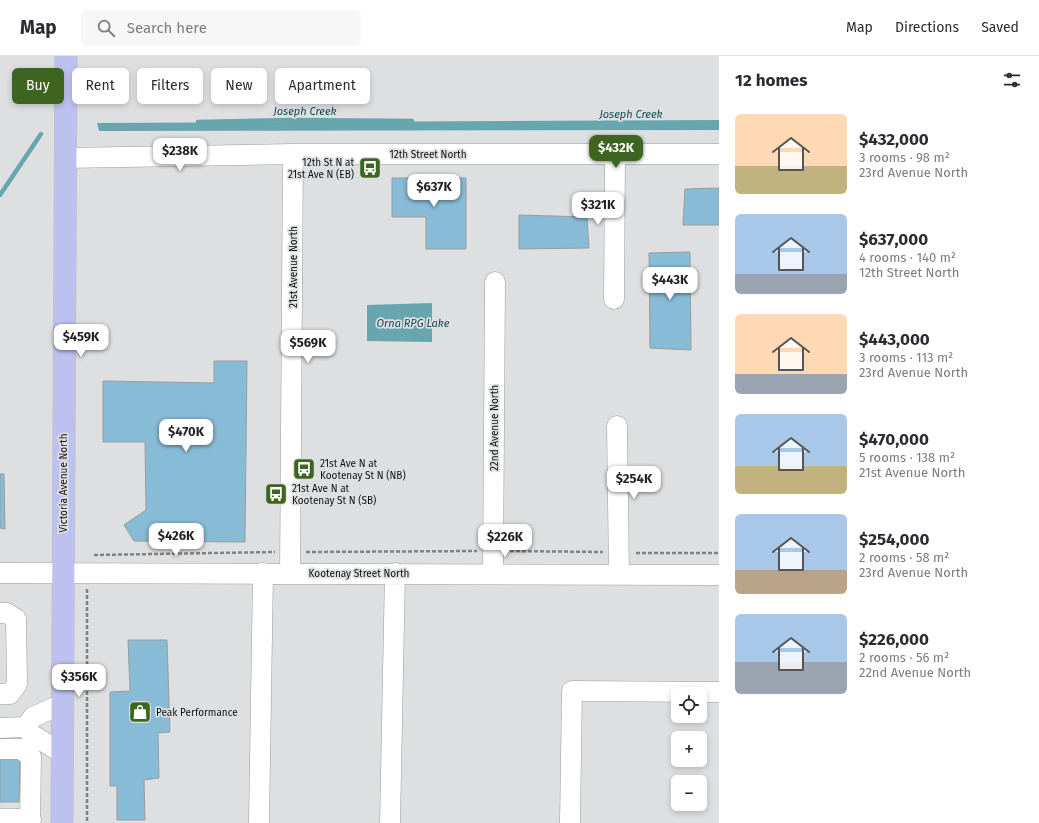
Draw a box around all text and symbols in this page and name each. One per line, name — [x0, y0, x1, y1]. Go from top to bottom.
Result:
search box — [81, 10, 361, 46]
text: Map — [20, 16, 57, 39]
icon: search — [95, 17, 117, 39]
text: Search here — [127, 19, 207, 37]
text: Map — [846, 19, 873, 36]
text: Directions — [895, 19, 959, 36]
text: Saved — [981, 19, 1019, 36]
chip: Buy — [12, 68, 64, 104]
chip: Rent — [72, 68, 129, 104]
chip: Filters — [137, 68, 203, 104]
chip: New — [211, 68, 267, 104]
chip: Apartment — [275, 68, 370, 104]
icon: filters — [1001, 69, 1023, 91]
text: 12 homes — [735, 70, 807, 91]
water label: Joseph Creek — [272, 105, 337, 118]
water label: Joseph Creek — [598, 108, 663, 121]
text: $432,000 — [859, 129, 929, 150]
icon: home — [767, 130, 815, 178]
pin: $432K — [588, 135, 644, 169]
pin: $238K — [152, 138, 208, 172]
text: $432K — [598, 140, 634, 155]
text: $238K — [162, 143, 198, 158]
street label: 12th Street North — [389, 149, 467, 161]
text: 3 rooms · 98 m² — [859, 150, 950, 165]
bus stop icon: 12th St N at 21st Ave N (EB) — [357, 155, 383, 181]
place label: 12th St N at 21st Ave N (EB) — [288, 157, 354, 181]
text: 23rd Avenue North — [859, 165, 968, 180]
pin: $637K — [406, 174, 462, 208]
text: $637K — [416, 179, 452, 194]
pin: $321K — [570, 192, 626, 226]
text: $321K — [581, 197, 615, 212]
street label: 21st Avenue North — [288, 226, 300, 308]
text: $637,000 — [859, 229, 928, 250]
icon: home — [767, 230, 815, 278]
text: 4 rooms · 140 m² — [859, 250, 956, 265]
text: 12th Street North — [859, 265, 959, 280]
pin: $443K — [642, 267, 698, 301]
text: $443K — [652, 272, 688, 287]
water label: Orna RPG Lake — [377, 317, 450, 330]
pin: $459K — [53, 324, 109, 358]
text: $459K — [63, 329, 99, 344]
text: $443,000 — [859, 329, 930, 350]
pin: $569K — [280, 330, 336, 364]
icon: home — [767, 330, 815, 378]
text: $569K — [290, 335, 326, 350]
text: 3 rooms · 113 m² — [859, 350, 953, 365]
text: 23rd Avenue North — [859, 365, 968, 380]
street label: 22nd Avenue North — [489, 385, 501, 471]
pin: $470K — [158, 419, 214, 453]
text: $470K — [168, 424, 204, 439]
text: $470,000 — [859, 429, 929, 450]
icon: home — [767, 430, 815, 478]
street label: Victoria Avenue North — [58, 433, 70, 533]
text: 5 rooms · 138 m² — [859, 450, 955, 465]
bus stop icon: 21st Ave N at Kootenay St N (NB) — [291, 456, 317, 482]
place label: 21st Ave N at Kootenay St N (NB) — [320, 458, 406, 482]
text: 21st Avenue North — [859, 465, 965, 480]
pin: $254K — [606, 466, 662, 500]
text: $254K — [616, 471, 652, 486]
bus stop icon: 21st Ave N at Kootenay St N (SB) — [263, 481, 289, 507]
place label: 21st Ave N at Kootenay St N (SB) — [292, 483, 376, 507]
pin: $426K — [148, 523, 204, 557]
pin: $226K — [477, 524, 533, 558]
text: $426K — [158, 528, 194, 543]
text: $226K — [487, 529, 523, 544]
text: $254,000 — [859, 529, 929, 550]
icon: home — [767, 530, 815, 578]
text: 2 rooms · 58 m² — [859, 550, 949, 565]
text: 23rd Avenue North — [859, 565, 968, 580]
street label: Kootenay Street North — [309, 568, 409, 580]
text: $226,000 — [859, 629, 929, 650]
icon: home — [767, 630, 815, 678]
text: 2 rooms · 56 m² — [859, 650, 949, 665]
pin: $356K — [51, 664, 107, 698]
text: 22nd Avenue North — [859, 665, 971, 680]
text: $356K — [61, 669, 97, 684]
map controls — [671, 687, 707, 811]
button: locate — [671, 687, 707, 723]
shop icon: Peak Performance — [127, 699, 153, 725]
place label: Peak Performance — [156, 707, 238, 719]
button: + — [671, 731, 707, 767]
button: − — [671, 775, 707, 811]

